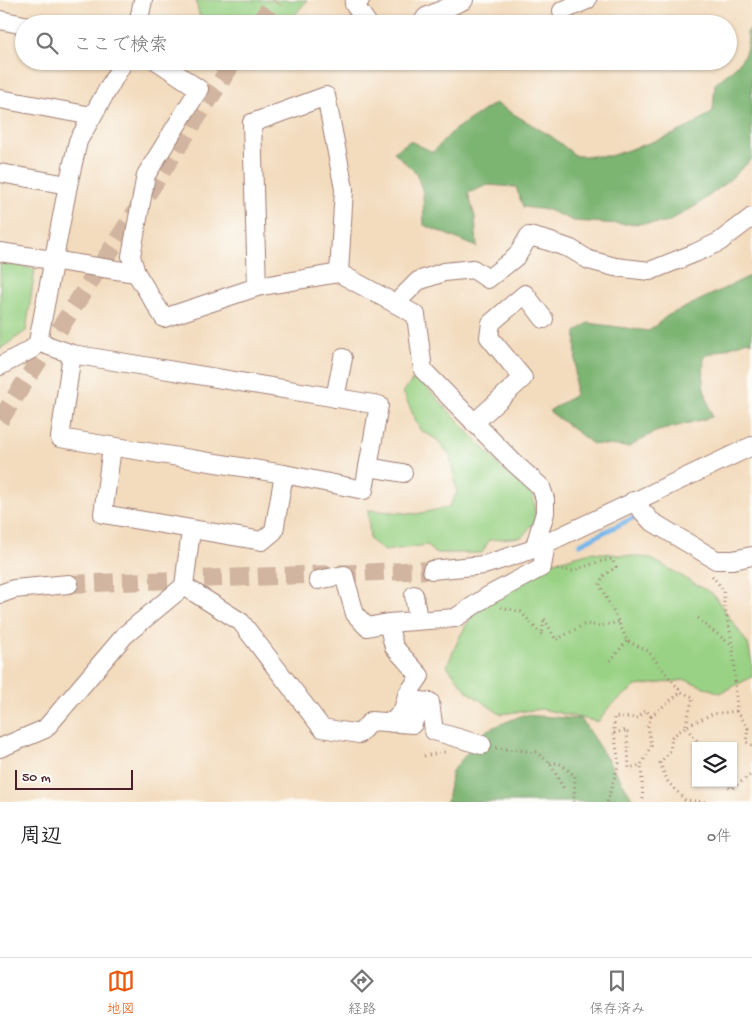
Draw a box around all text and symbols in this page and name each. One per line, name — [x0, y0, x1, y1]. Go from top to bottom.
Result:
search box — [15, 15, 737, 70]
icon: search — [33, 29, 61, 57]
text: ここで検索 — [73, 35, 168, 58]
map controls — [692, 742, 737, 787]
button: layers — [692, 742, 737, 787]
scale bar — [15, 767, 132, 790]
text: 50 m — [22, 770, 51, 787]
text: 周辺 — [20, 826, 62, 851]
text: 0件 — [707, 829, 732, 848]
tab: 地図 — [107, 967, 135, 1019]
tab: 経路 — [348, 967, 376, 1019]
tab: 保存済み — [589, 967, 645, 1019]

